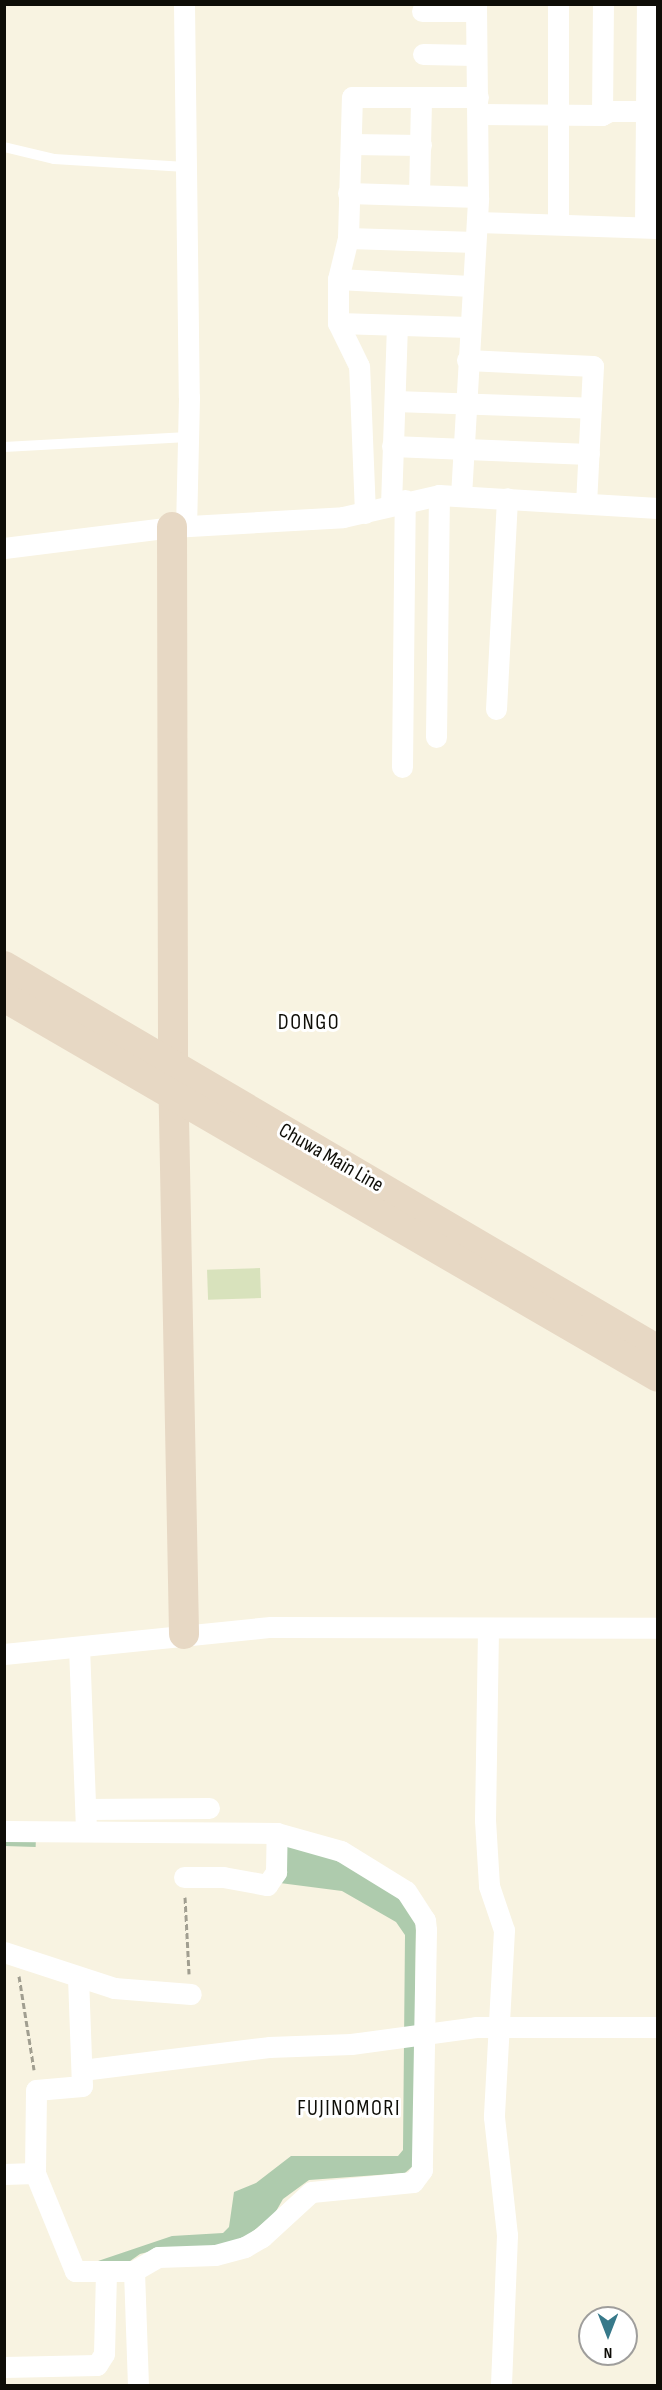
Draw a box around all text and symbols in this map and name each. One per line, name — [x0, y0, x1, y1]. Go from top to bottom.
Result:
district label: DONGO — [278, 1010, 340, 1036]
street label: Chuwa Main Line — [274, 1118, 388, 1198]
district label: FUJINOMORI — [297, 2096, 401, 2122]
north arrow — [578, 2306, 638, 2366]
text: N — [604, 2343, 612, 2362]

